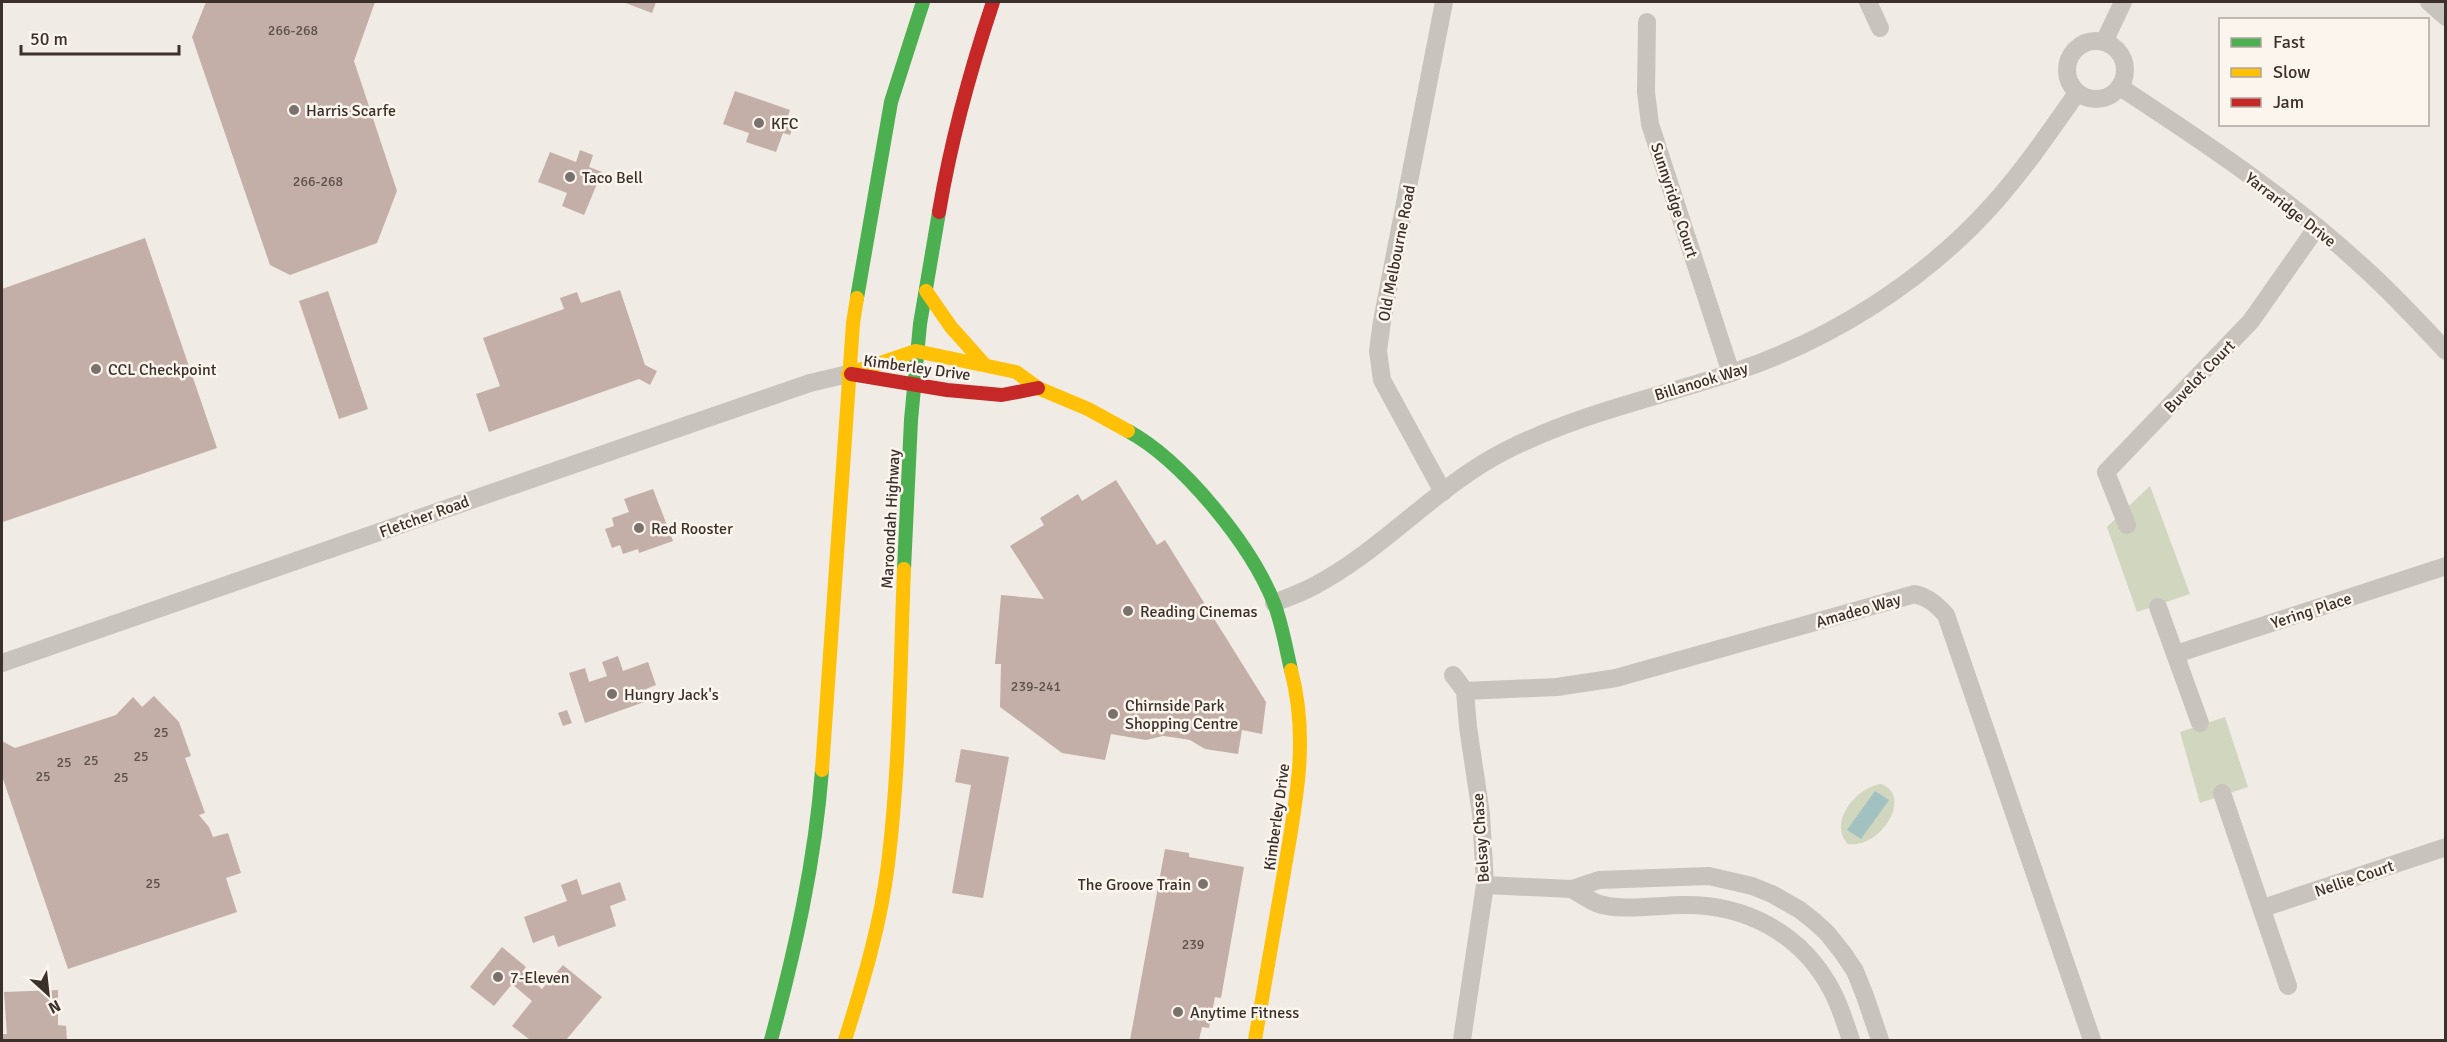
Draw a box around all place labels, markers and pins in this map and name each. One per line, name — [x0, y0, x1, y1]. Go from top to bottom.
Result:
place label: Harris Scarfe — [306, 101, 396, 121]
marker: Harris Scarfe — [287, 103, 301, 117]
place label: KFC — [771, 114, 799, 134]
marker: KFC — [752, 116, 766, 130]
place label: Taco Bell — [582, 168, 643, 188]
marker: Taco Bell — [563, 170, 577, 184]
place label: CCL Checkpoint — [108, 360, 217, 380]
marker: CCL Checkpoint — [89, 362, 103, 376]
place label: Red Rooster — [651, 519, 733, 539]
marker: Red Rooster — [632, 521, 646, 535]
place label: Reading Cinemas — [1140, 602, 1258, 622]
marker: Reading Cinemas — [1121, 604, 1135, 618]
place label: Hungry Jack's — [624, 685, 719, 705]
marker: Hungry Jack's — [605, 687, 619, 701]
place label: Chirnside Park Shopping Centre — [1125, 696, 1238, 734]
marker: Chirnside Park Shopping Centre — [1106, 707, 1120, 721]
place label: The Groove Train — [1078, 875, 1191, 895]
marker: The Groove Train — [1196, 877, 1210, 891]
place label: 7-Eleven — [510, 968, 569, 988]
marker: 7-Eleven — [491, 970, 505, 984]
place label: Anytime Fitness — [1190, 1003, 1299, 1023]
marker: Anytime Fitness — [1171, 1005, 1185, 1019]

